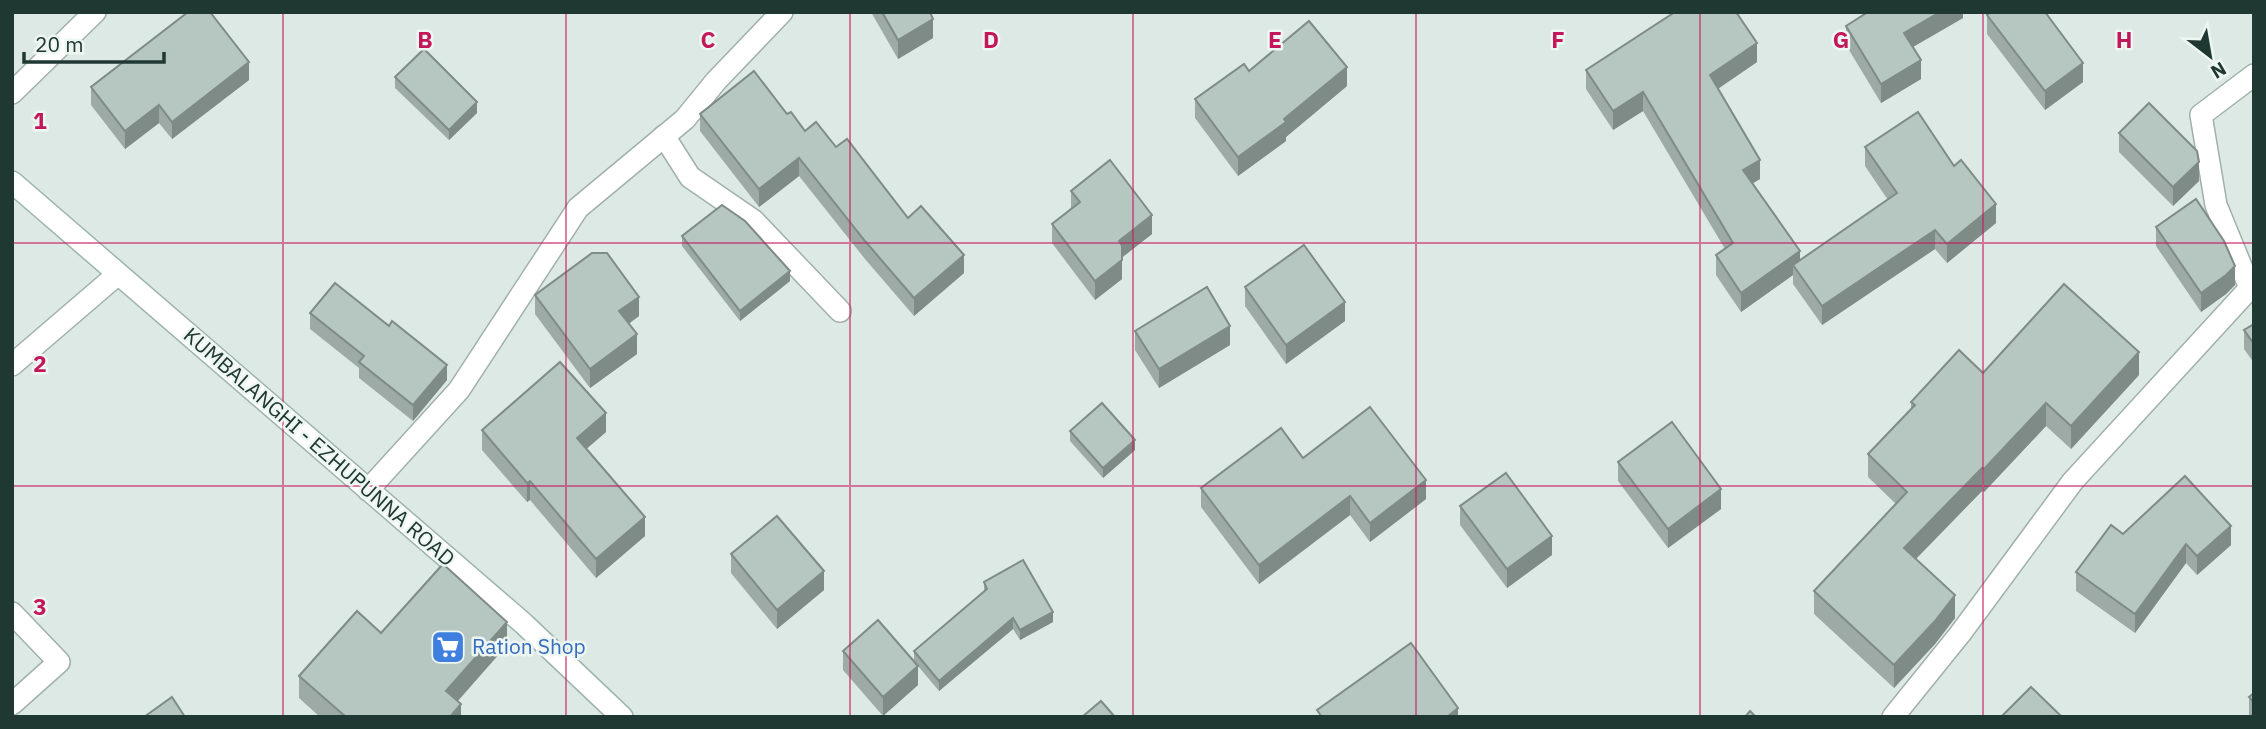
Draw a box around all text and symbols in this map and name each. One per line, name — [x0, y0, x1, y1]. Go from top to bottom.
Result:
scale bar — [24, 21, 164, 65]
north arrow — [2175, 21, 2245, 91]
text: B — [417, 24, 433, 54]
text: C — [701, 24, 716, 54]
text: D — [983, 24, 999, 54]
text: E — [1268, 24, 1282, 54]
text: F — [1551, 24, 1565, 54]
text: G — [1833, 24, 1849, 54]
text: H — [2116, 24, 2132, 54]
text: 20 m — [35, 30, 84, 58]
text: N — [2207, 57, 2231, 84]
text: 1 — [33, 105, 47, 135]
street label: KUMBALANGHI - EZHUPUNNA ROAD — [178, 321, 461, 572]
text: 2 — [33, 348, 47, 378]
text: 3 — [33, 591, 47, 621]
supermarket icon: Ration Shop — [429, 628, 467, 666]
place label: Ration Shop — [472, 632, 586, 660]

